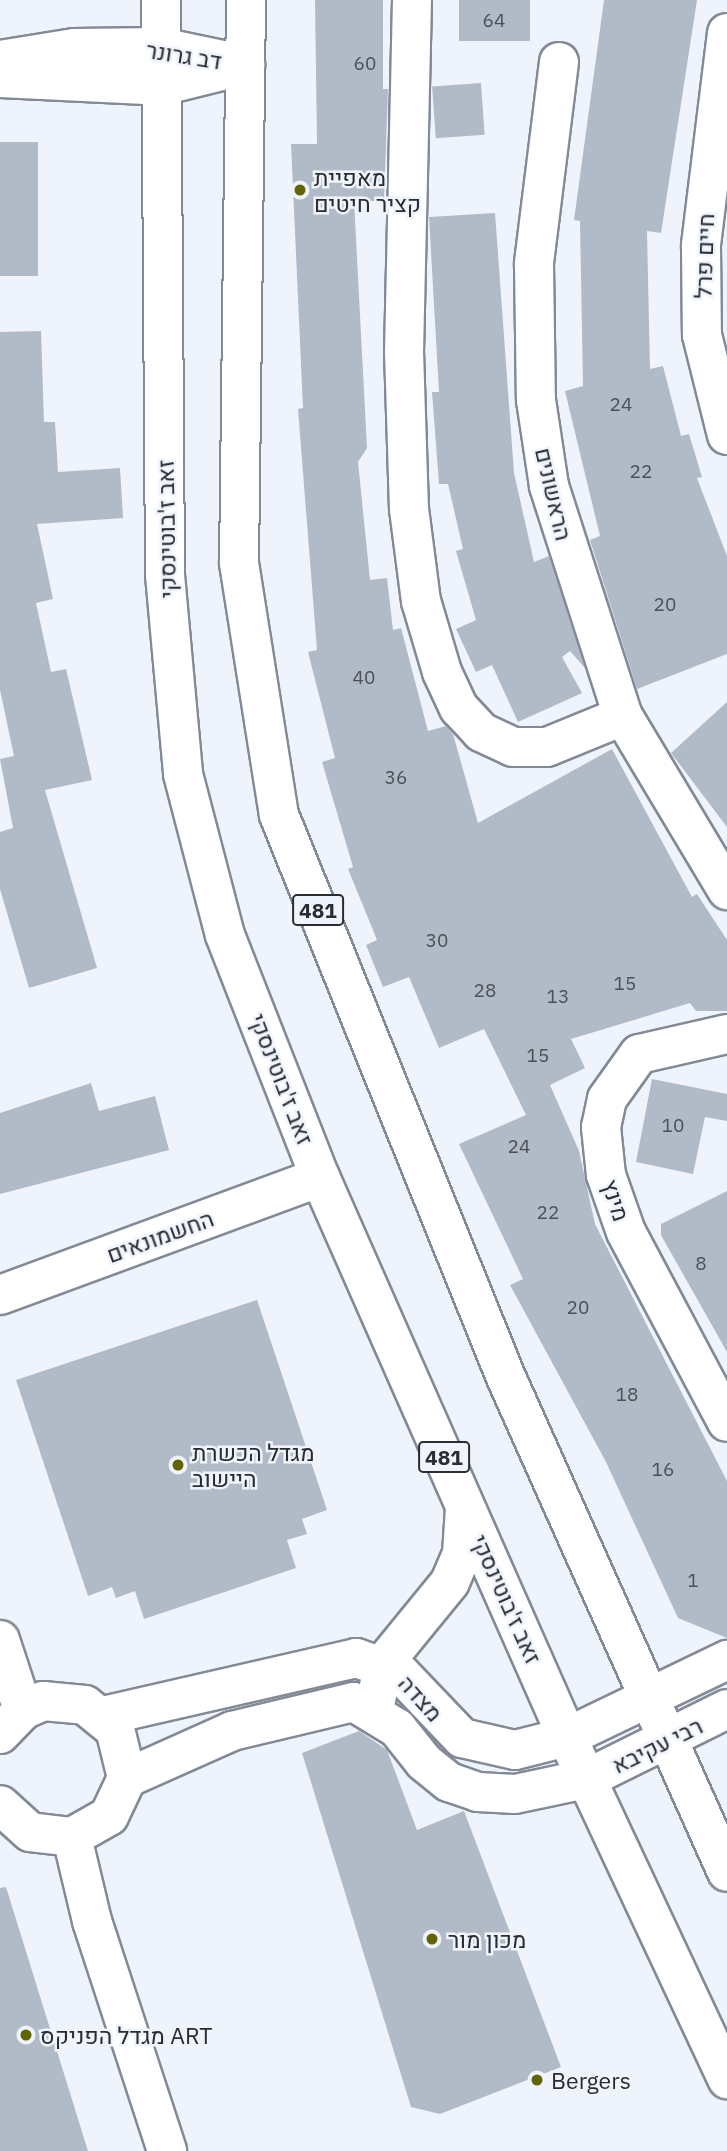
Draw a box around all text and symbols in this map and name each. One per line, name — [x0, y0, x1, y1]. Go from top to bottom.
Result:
house number: 64 — [483, 10, 505, 32]
street label: דב גרונר — [144, 35, 224, 75]
house number: 60 — [354, 53, 376, 75]
place label: מאפיית קציר חיטים — [314, 163, 421, 217]
marker: מאפיית קציר חיטים — [292, 182, 308, 198]
street label: חיים פרל — [689, 213, 719, 299]
house number: 24 — [610, 394, 632, 416]
street label: הראשונים — [530, 445, 578, 543]
street label: זאב ז'בוטינסקי — [151, 460, 181, 598]
house number: 22 — [630, 461, 652, 483]
house number: 20 — [654, 594, 676, 616]
house number: 40 — [353, 667, 375, 689]
house number: 36 — [385, 767, 407, 789]
road number: 481 — [292, 892, 344, 928]
house number: 30 — [426, 930, 448, 952]
house number: 15 — [614, 973, 636, 995]
house number: 28 — [474, 980, 496, 1002]
house number: 13 — [547, 986, 569, 1008]
street label: זאב ז'בוטינסקי — [244, 1009, 320, 1149]
house number: 15 — [527, 1045, 549, 1067]
house number: 10 — [662, 1115, 684, 1137]
house number: 24 — [508, 1136, 530, 1158]
street label: מינץ — [596, 1176, 636, 1224]
house number: 22 — [537, 1202, 559, 1224]
street label: החשמונאים — [103, 1204, 217, 1268]
house number: 8 — [695, 1253, 707, 1275]
house number: 20 — [567, 1297, 589, 1319]
house number: 18 — [616, 1384, 638, 1406]
place label: מגדל הכשרת היישוב — [192, 1438, 315, 1492]
road number: 481 — [418, 1440, 470, 1474]
marker: מגדל הכשרת היישוב — [170, 1457, 186, 1473]
house number: 16 — [652, 1459, 674, 1481]
street label: זאב ז'בוטינסקי — [466, 1530, 548, 1668]
house number: 1 — [687, 1570, 699, 1592]
street label: מצדה — [393, 1669, 449, 1727]
street label: רבי עקיבא — [607, 1711, 707, 1779]
place label: מכון מור — [448, 1925, 526, 1953]
marker: מכון מור — [422, 1929, 442, 1949]
place label: מגדל הפניקס ART — [40, 2021, 212, 2049]
marker: מגדל הפניקס ART — [18, 2027, 34, 2043]
place label: Bergers — [551, 2066, 631, 2094]
marker: Bergers — [529, 2072, 545, 2088]

